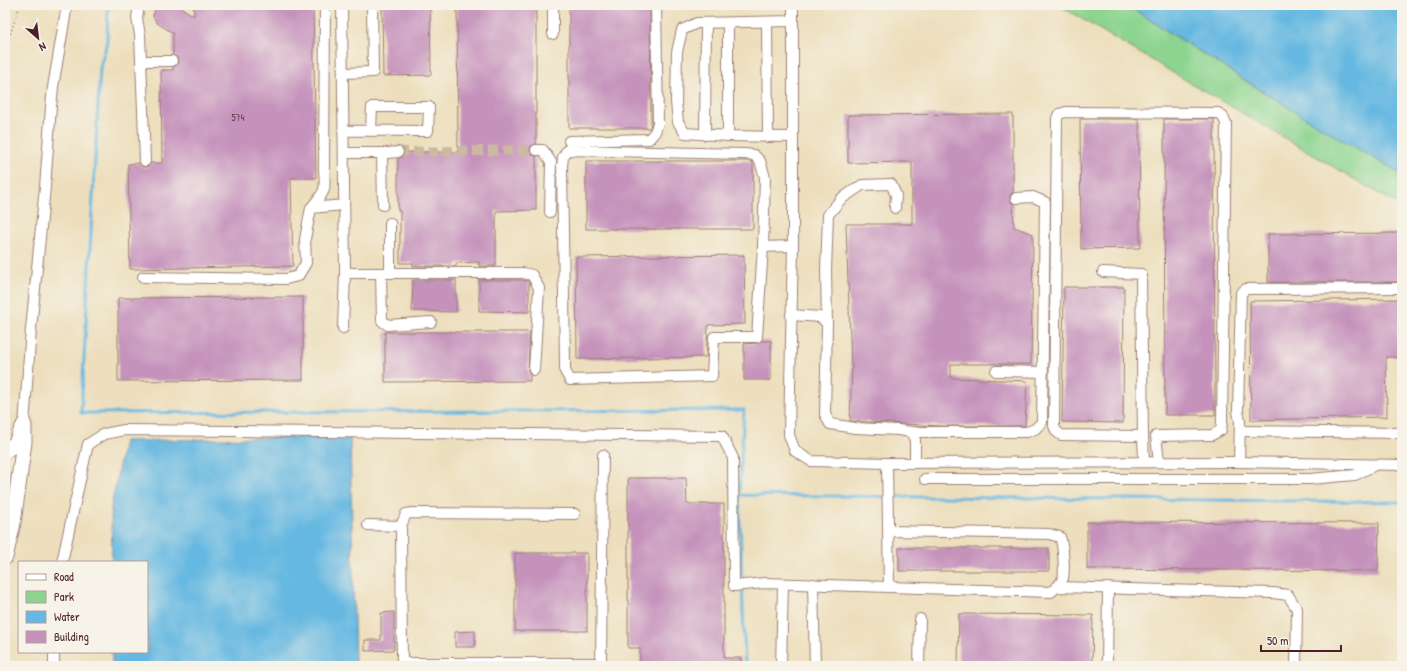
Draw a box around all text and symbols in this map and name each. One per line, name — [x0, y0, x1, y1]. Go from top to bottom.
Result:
north arrow — [18, 18, 58, 58]
text: N — [37, 39, 49, 54]
house number: 574 — [232, 111, 245, 124]
legend — [18, 561, 148, 653]
text: Road — [54, 568, 74, 585]
text: Park — [54, 588, 74, 605]
text: Water — [54, 608, 80, 625]
scale bar — [1261, 627, 1341, 653]
text: Building — [54, 628, 89, 645]
text: 50 m — [1267, 632, 1288, 649]

